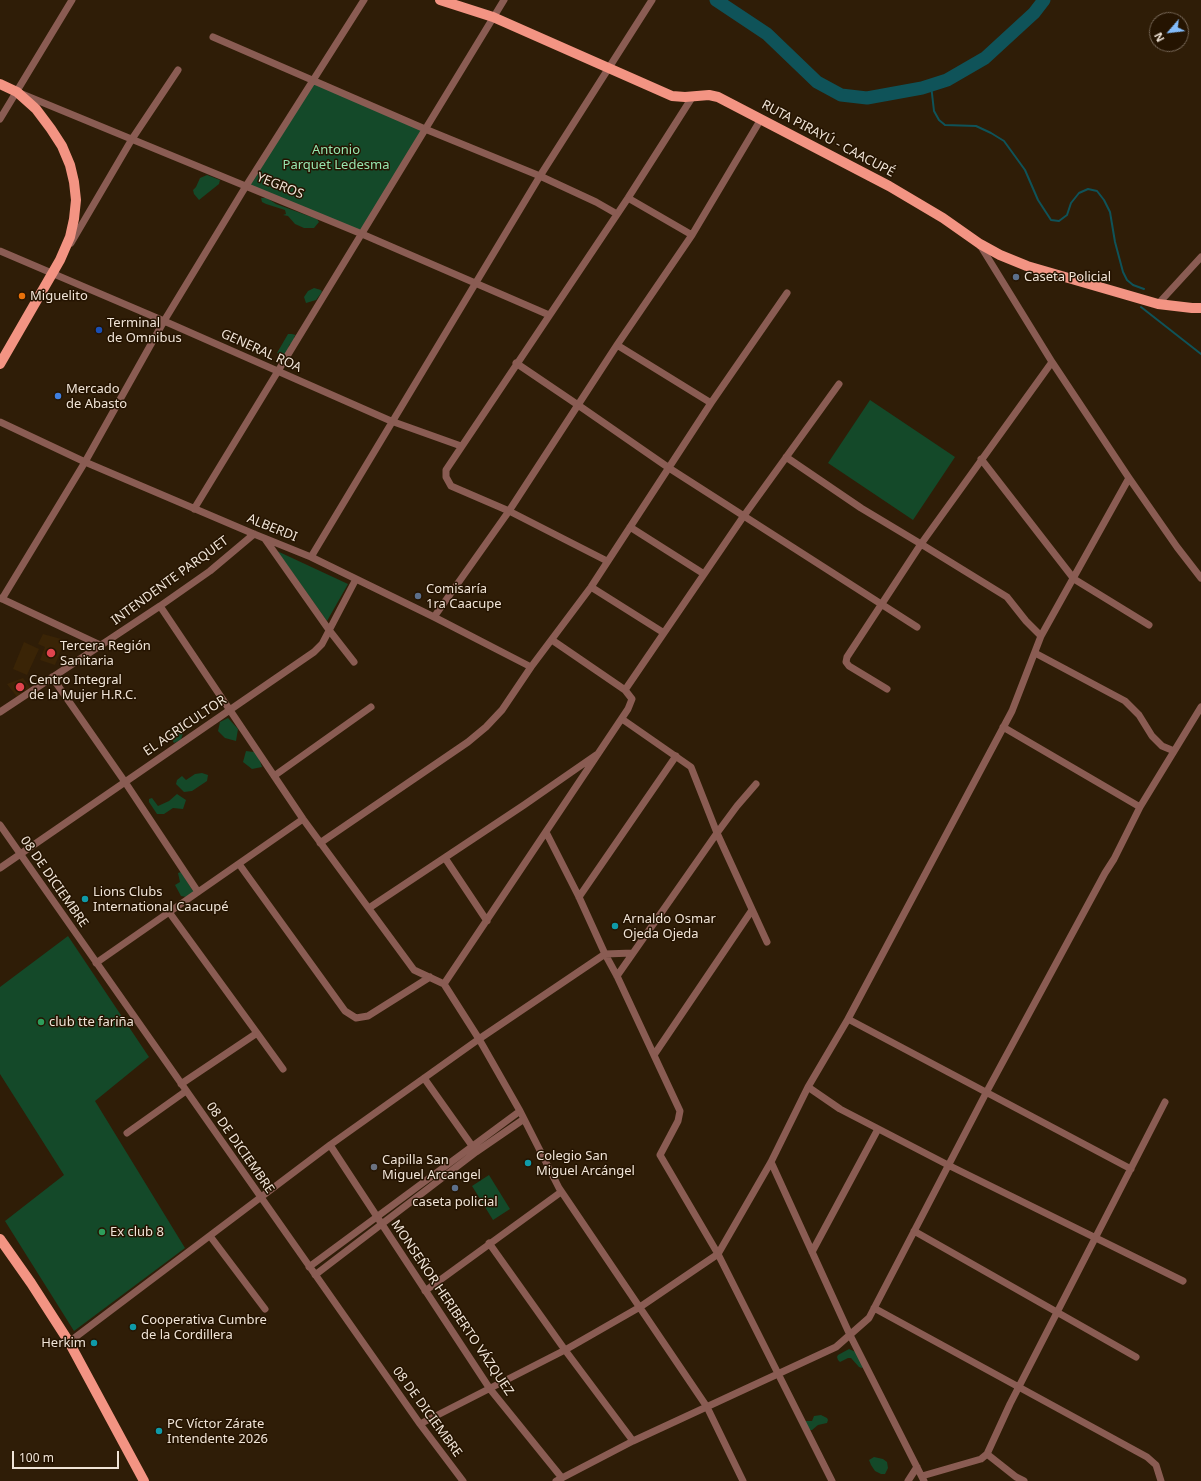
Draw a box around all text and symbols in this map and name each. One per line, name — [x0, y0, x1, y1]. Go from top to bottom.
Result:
north arrow — [1149, 12, 1189, 52]
text: N — [1150, 30, 1168, 45]
street label: RUTA PIRAYÚ - CAACUPÉ — [759, 97, 897, 181]
park label: Antonio Parquet Ledesma — [283, 142, 389, 173]
street label: YEGROS — [254, 170, 306, 202]
place label: Caseta Policial — [1024, 269, 1111, 285]
marker: Caseta Policial — [1011, 272, 1021, 282]
place label: Miguelito — [30, 288, 88, 304]
marker: Miguelito — [17, 291, 27, 301]
place label: Terminal de Omnibus — [107, 315, 182, 346]
marker: Terminal de Omnibus — [94, 325, 104, 335]
street label: GENERAL ROA — [218, 326, 304, 376]
place label: Mercado de Abasto — [66, 381, 127, 412]
marker: Mercado de Abasto — [53, 391, 63, 401]
street label: ALBERDI — [245, 511, 299, 545]
street label: INTENDENTE PARQUET — [108, 533, 232, 629]
place label: Comisaría 1ra Caacupe — [426, 581, 502, 612]
marker: Comisaría 1ra Caacupe — [413, 591, 423, 601]
place label: Tercera Región Sanitaria — [60, 638, 151, 669]
marker: Tercera Región Sanitaria — [45, 647, 57, 659]
place label: Centro Integral de la Mujer H.R.C. — [29, 672, 137, 703]
marker: Centro Integral de la Mujer H.R.C. — [14, 681, 26, 693]
street label: EL AGRICULTOR — [140, 692, 230, 760]
street label: 08 DE DICIEMBRE — [17, 833, 91, 931]
place label: Lions Clubs International Caacupé — [93, 884, 229, 915]
marker: Lions Clubs International Caacupé — [80, 894, 90, 904]
place label: Arnaldo Osmar Ojeda Ojeda — [623, 911, 716, 942]
marker: Arnaldo Osmar Ojeda Ojeda — [610, 921, 620, 931]
place label: club tte fariña — [49, 1014, 134, 1030]
marker: club tte fariña — [36, 1017, 46, 1027]
street label: 08 DE DICIEMBRE — [203, 1099, 277, 1197]
place label: Colegio San Miguel Arcángel — [536, 1148, 635, 1179]
place label: Capilla San Miguel Arcangel — [382, 1152, 481, 1183]
marker: Colegio San Miguel Arcángel — [523, 1158, 533, 1168]
marker: Capilla San Miguel Arcangel — [369, 1162, 379, 1172]
marker: caseta policial — [450, 1183, 460, 1193]
place label: caseta policial — [412, 1194, 498, 1210]
street label: MONSEÑOR HERIBERTO VÁZQUEZ — [387, 1217, 517, 1399]
place label: Ex club 8 — [110, 1224, 164, 1240]
marker: Ex club 8 — [97, 1227, 107, 1237]
place label: Cooperativa Cumbre de la Cordillera — [141, 1312, 267, 1343]
marker: Cooperativa Cumbre de la Cordillera — [128, 1322, 138, 1332]
place label: Herkim — [41, 1335, 86, 1351]
marker: Herkim — [89, 1338, 99, 1348]
street label: 08 DE DICIEMBRE — [389, 1364, 465, 1460]
place label: PC Víctor Zárate Intendente 2026 — [167, 1416, 268, 1447]
marker: PC Víctor Zárate Intendente 2026 — [154, 1426, 164, 1436]
scale bar — [14, 1443, 121, 1469]
text: 100 m — [19, 1449, 54, 1466]

